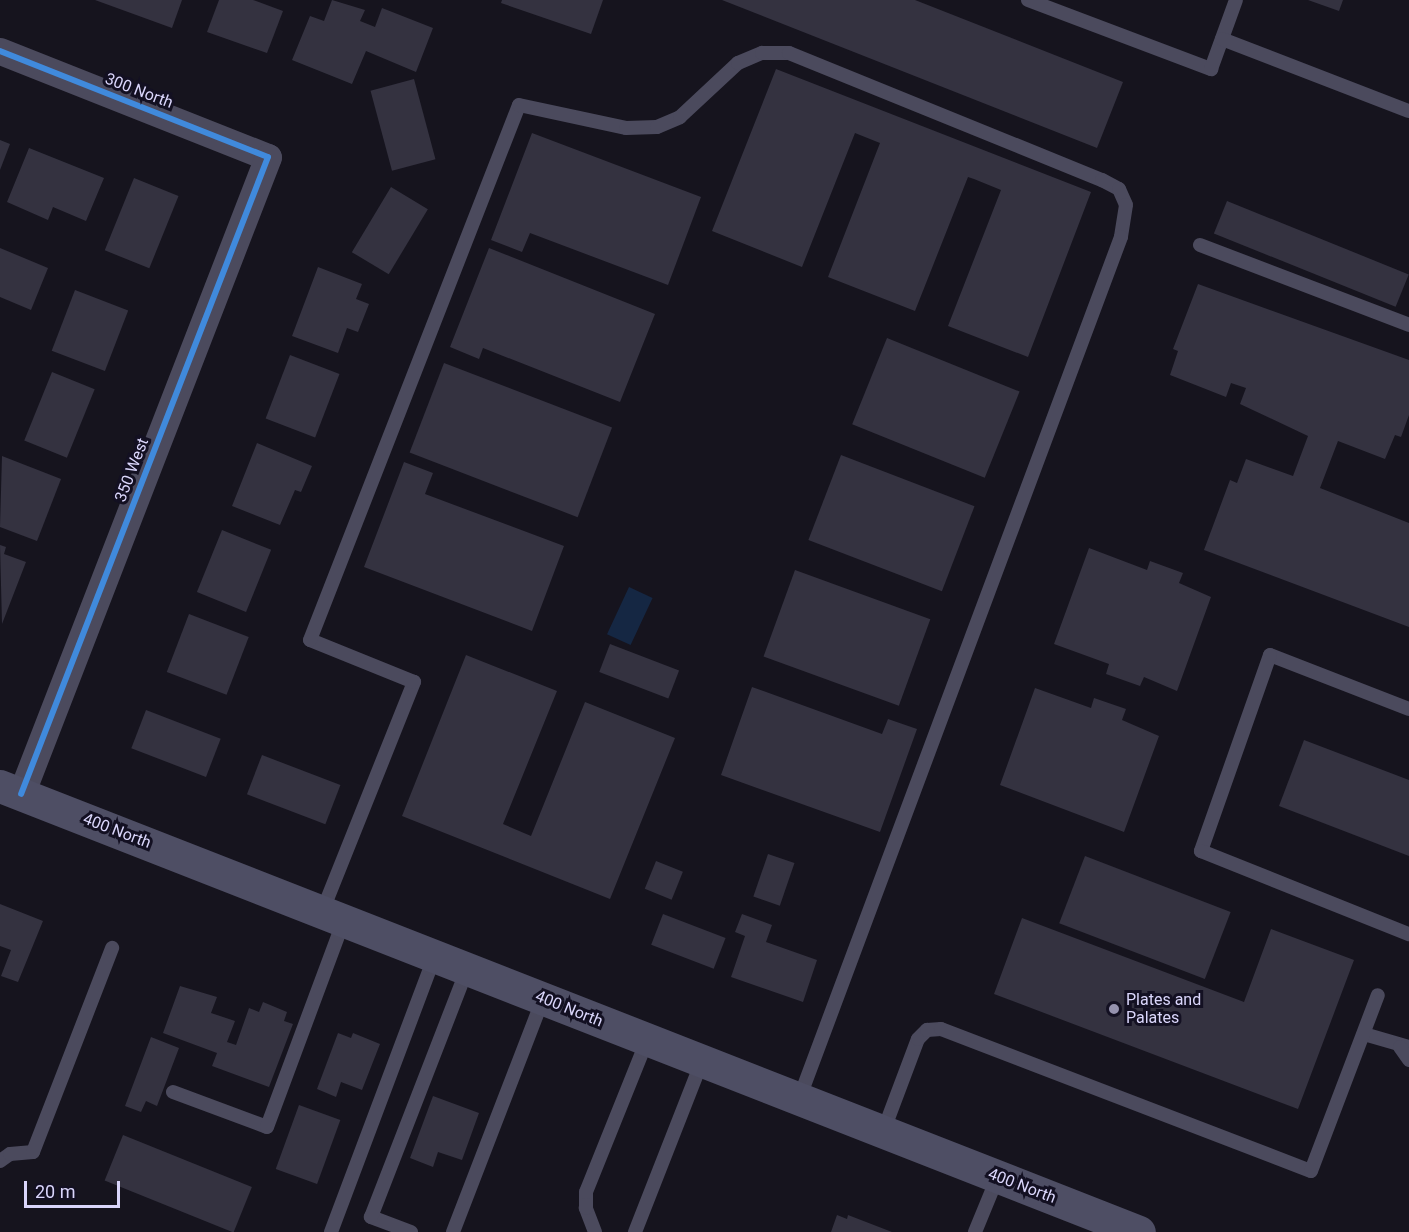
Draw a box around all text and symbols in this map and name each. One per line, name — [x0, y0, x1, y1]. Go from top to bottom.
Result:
street label: 300 North — [102, 69, 176, 113]
street label: 350 West — [111, 435, 153, 505]
street label: 400 North — [80, 809, 154, 853]
street label: 400 North — [532, 987, 606, 1031]
place label: Plates and Palates — [1126, 990, 1201, 1028]
marker: Plates and Palates — [1107, 1002, 1121, 1016]
street label: 400 North — [985, 1164, 1059, 1208]
scale bar — [27, 1169, 123, 1207]
text: 20 m — [35, 1181, 75, 1202]

